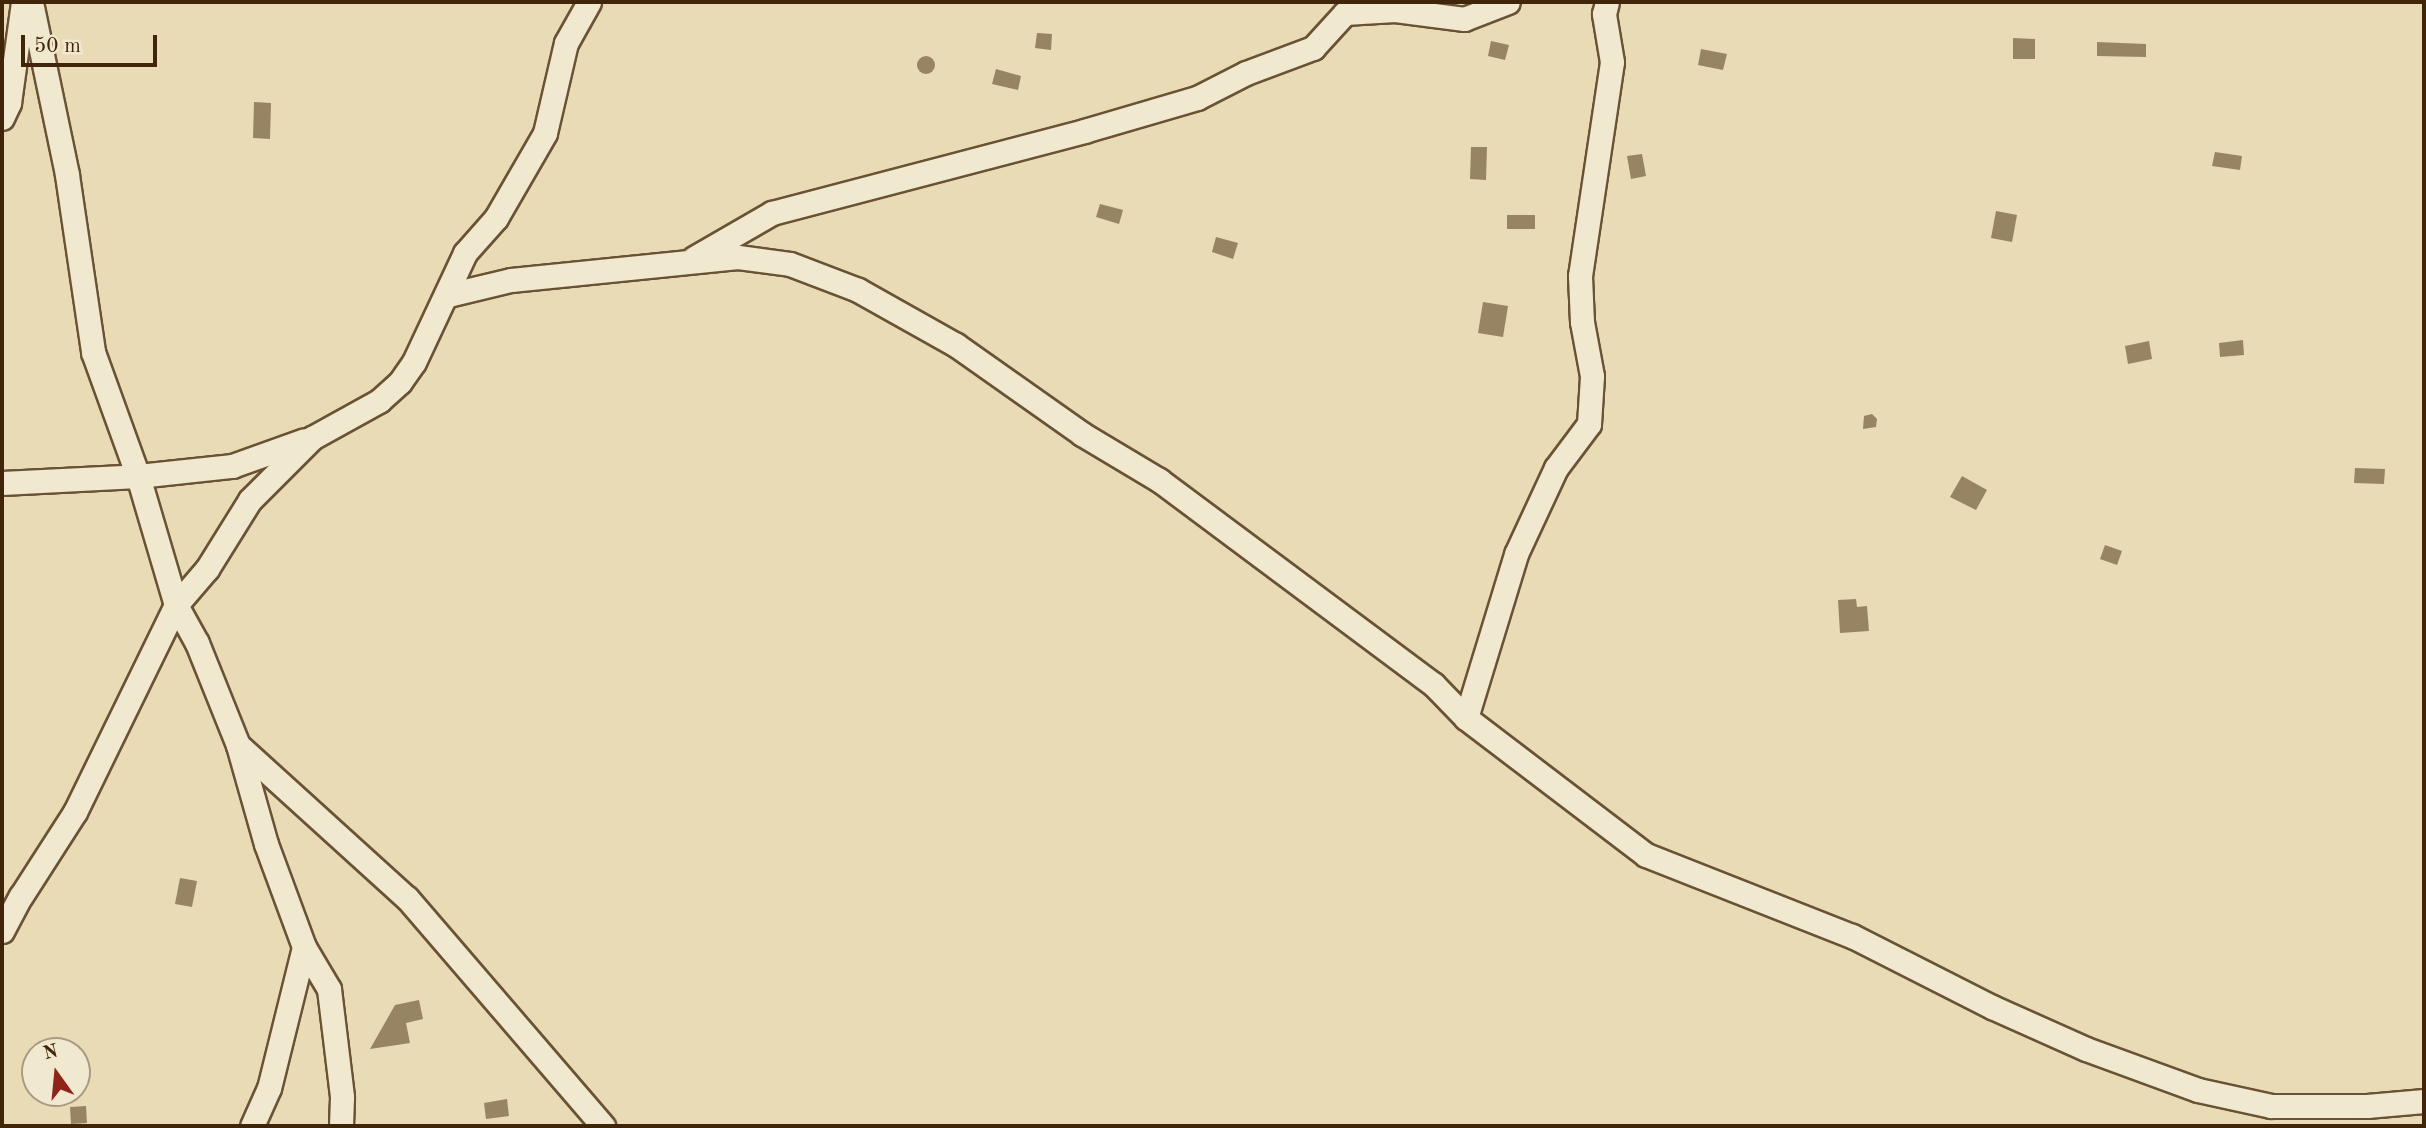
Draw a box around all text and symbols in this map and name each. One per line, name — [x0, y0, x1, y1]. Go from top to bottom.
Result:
scale bar — [24, 21, 161, 65]
text: 50 m — [34, 36, 81, 57]
north arrow — [21, 1037, 91, 1107]
text: N — [41, 1042, 60, 1064]

